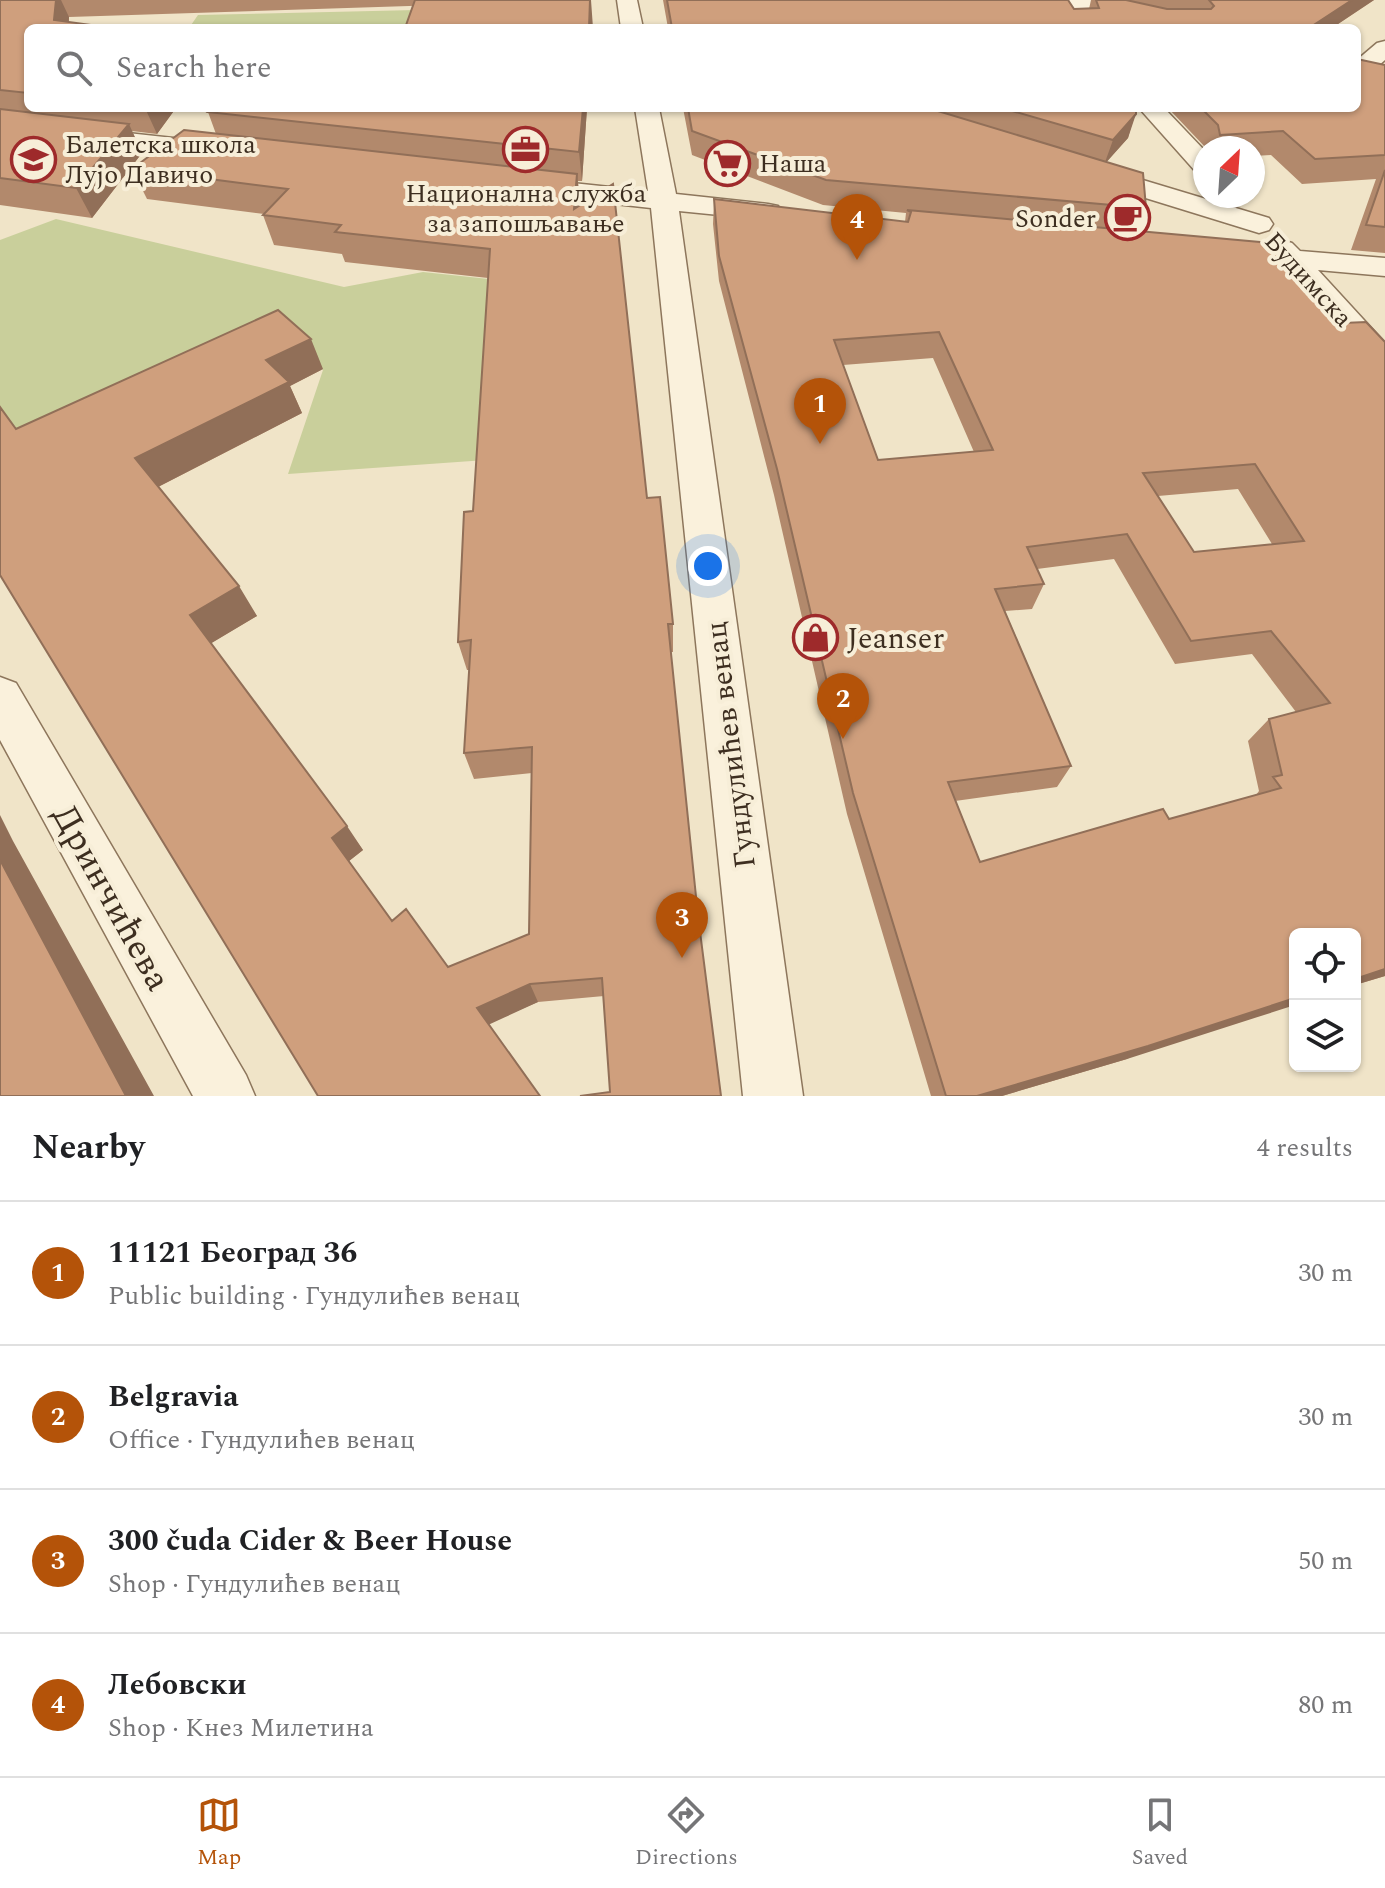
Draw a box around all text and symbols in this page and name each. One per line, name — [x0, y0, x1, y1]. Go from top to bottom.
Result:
search box — [24, 24, 1361, 112]
text: Search here — [116, 45, 272, 91]
icon: search — [52, 46, 96, 90]
place label: Балетска школа Лујо Давичо — [65, 125, 256, 195]
office icon: Национална служба за запошљавање — [502, 126, 550, 174]
school or university icon: Балетска школа Лујо Давичо — [10, 135, 58, 183]
north arrow — [1193, 136, 1265, 208]
supermarket icon: Наша — [704, 139, 752, 187]
place label: Наша — [759, 144, 827, 184]
place label: Национална служба за запошљавање — [406, 174, 647, 244]
pin: 4 — [831, 194, 883, 260]
cafe icon: Sonder — [1103, 194, 1151, 242]
place label: Sonder — [1015, 199, 1096, 239]
street label: Будимска — [1254, 223, 1362, 337]
pin: 1 — [794, 378, 846, 444]
your location — [688, 546, 728, 586]
shop icon: Jeanser — [792, 614, 840, 662]
place label: Jeanser — [847, 616, 944, 662]
street label: Гундулићев венац — [693, 619, 769, 871]
pin: 2 — [817, 673, 869, 739]
street label: Дринчићева — [37, 795, 185, 1002]
pin: 3 — [656, 892, 708, 958]
map controls — [1289, 928, 1361, 1072]
button: locate — [1289, 928, 1361, 1000]
button: layers — [1289, 1000, 1361, 1072]
text: Nearby — [32, 1122, 145, 1174]
text: 4 results — [1257, 1128, 1353, 1168]
text: 11121 Београд 36 — [108, 1230, 357, 1276]
text: 1 — [51, 1253, 65, 1293]
text: 30 m — [1298, 1253, 1353, 1293]
text: Public building · Гундулићев венац — [108, 1276, 520, 1316]
text: Belgravia — [108, 1374, 239, 1420]
text: 2 — [51, 1397, 65, 1437]
text: 30 m — [1298, 1397, 1353, 1437]
text: Office · Гундулићев венац — [108, 1420, 415, 1460]
text: 300 čuda Cider & Beer House — [108, 1518, 512, 1564]
text: 3 — [51, 1541, 65, 1581]
text: 50 m — [1298, 1541, 1353, 1581]
text: Shop · Гундулићев венац — [108, 1564, 401, 1604]
text: Лебовски — [108, 1662, 247, 1708]
text: 4 — [51, 1685, 65, 1725]
text: 80 m — [1298, 1685, 1353, 1725]
text: Shop · Кнез Милетина — [108, 1708, 374, 1748]
tab: Map — [197, 1793, 241, 1874]
tab: Directions — [635, 1793, 738, 1874]
tab: Saved — [1132, 1793, 1188, 1874]

